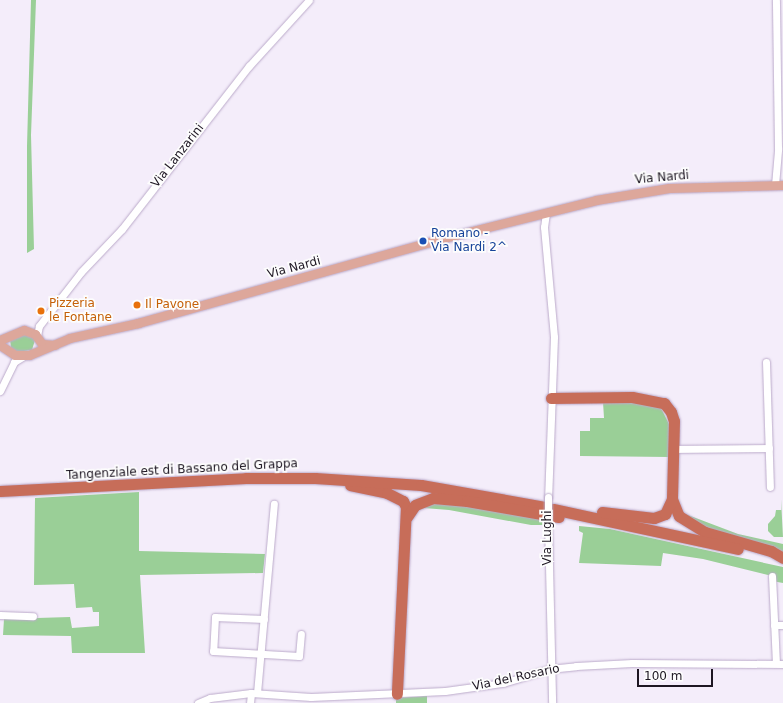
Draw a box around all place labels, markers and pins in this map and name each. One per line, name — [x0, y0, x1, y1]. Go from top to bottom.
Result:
place label: Romano - Via Nardi 2^ — [431, 227, 507, 255]
marker: Romano - Via Nardi 2^ — [418, 236, 428, 246]
place label: Pizzeria le Fontane — [49, 297, 112, 325]
place label: Il Pavone — [145, 298, 199, 312]
marker: Il Pavone — [132, 300, 142, 310]
marker: Pizzeria le Fontane — [36, 306, 46, 316]

